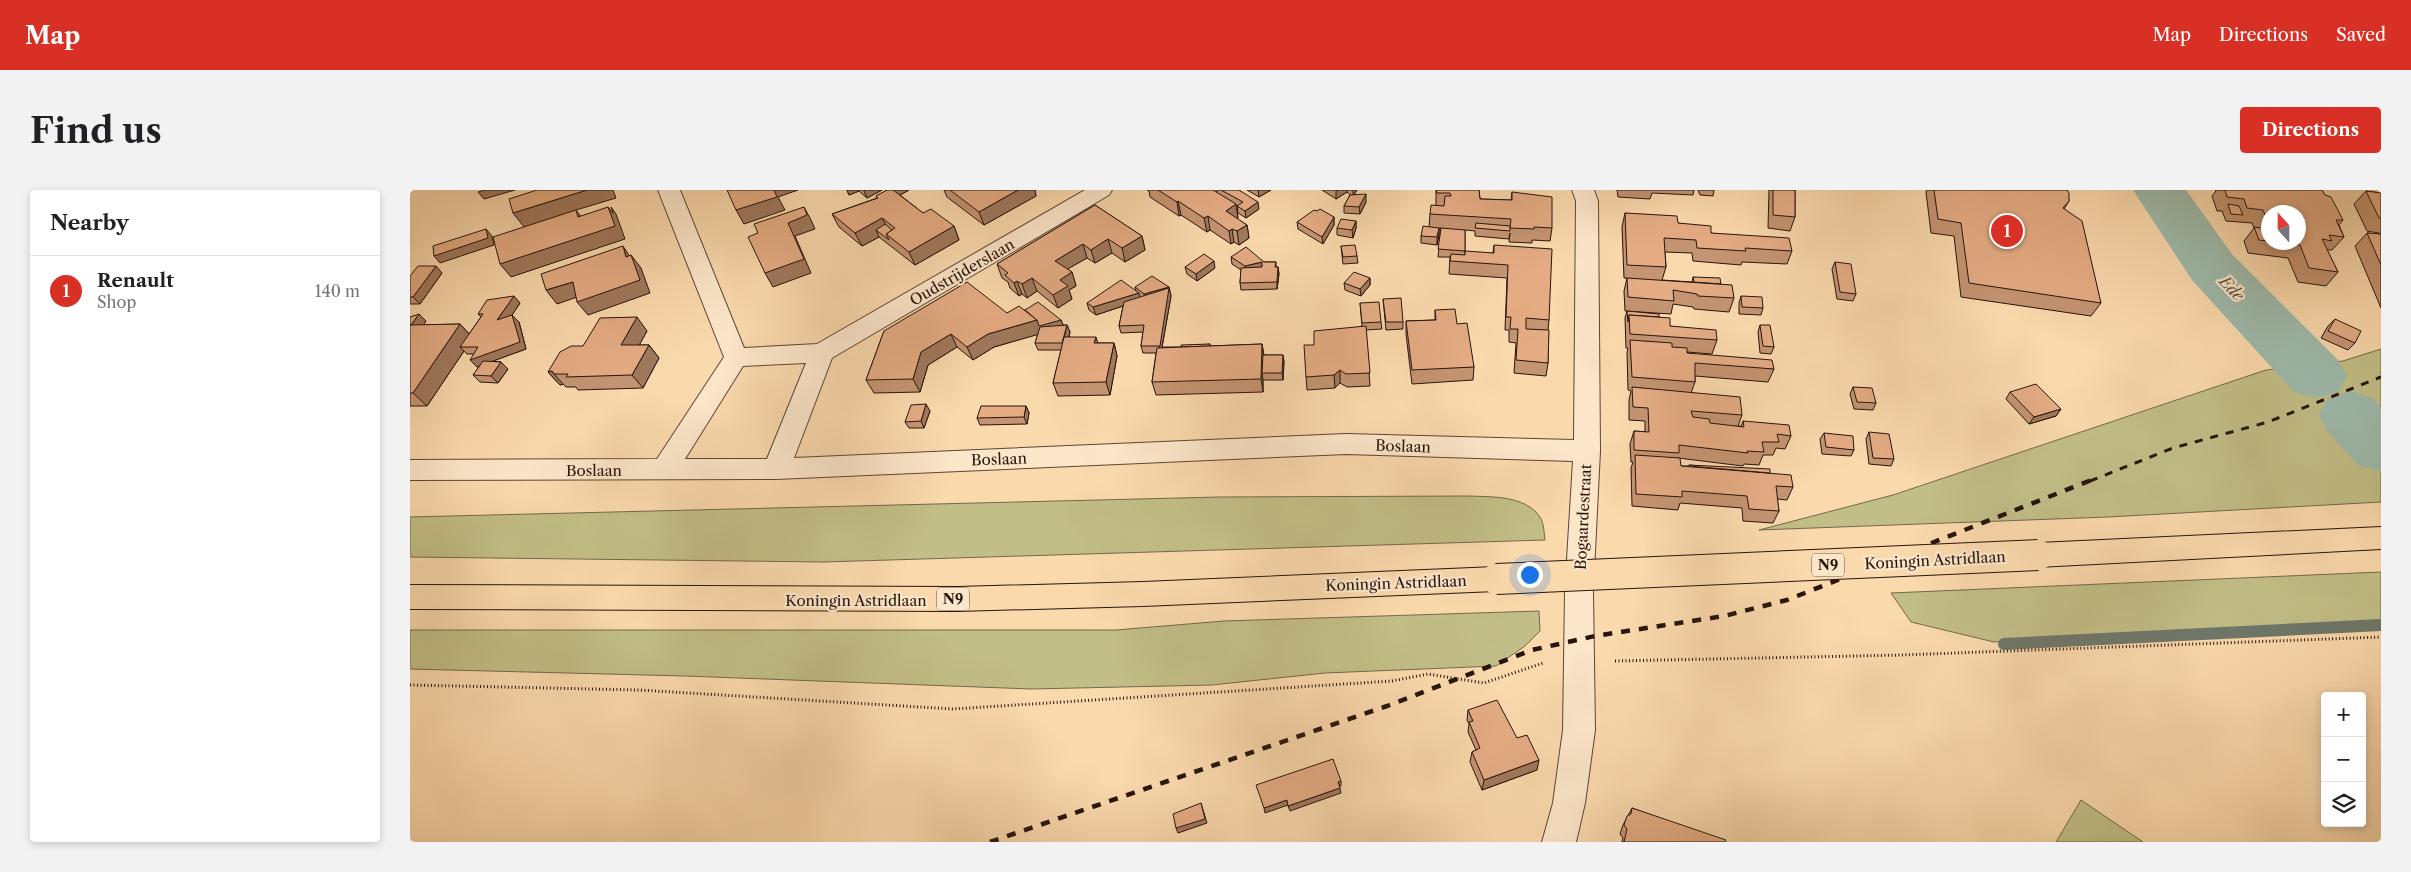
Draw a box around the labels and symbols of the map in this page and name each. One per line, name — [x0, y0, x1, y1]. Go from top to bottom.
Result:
north arrow — [2261, 205, 2306, 250]
pin: 1 — [1991, 212, 2023, 250]
street label: Oudstrijderslaan — [906, 234, 1018, 310]
water label: Ede — [2214, 270, 2250, 306]
street label: Boslaan — [1375, 436, 1432, 456]
street label: Boslaan — [971, 449, 1028, 469]
street label: Boslaan — [566, 461, 623, 480]
street label: Bogaardestraat — [1571, 463, 1595, 570]
street label: Koningin Astridlaan — [1864, 547, 2007, 573]
road number: N9 — [1812, 554, 1844, 576]
your location — [1517, 562, 1543, 588]
street label: Koningin Astridlaan — [1325, 571, 1468, 595]
road number: N9 — [937, 588, 969, 610]
street label: Koningin Astridlaan — [785, 591, 927, 610]

